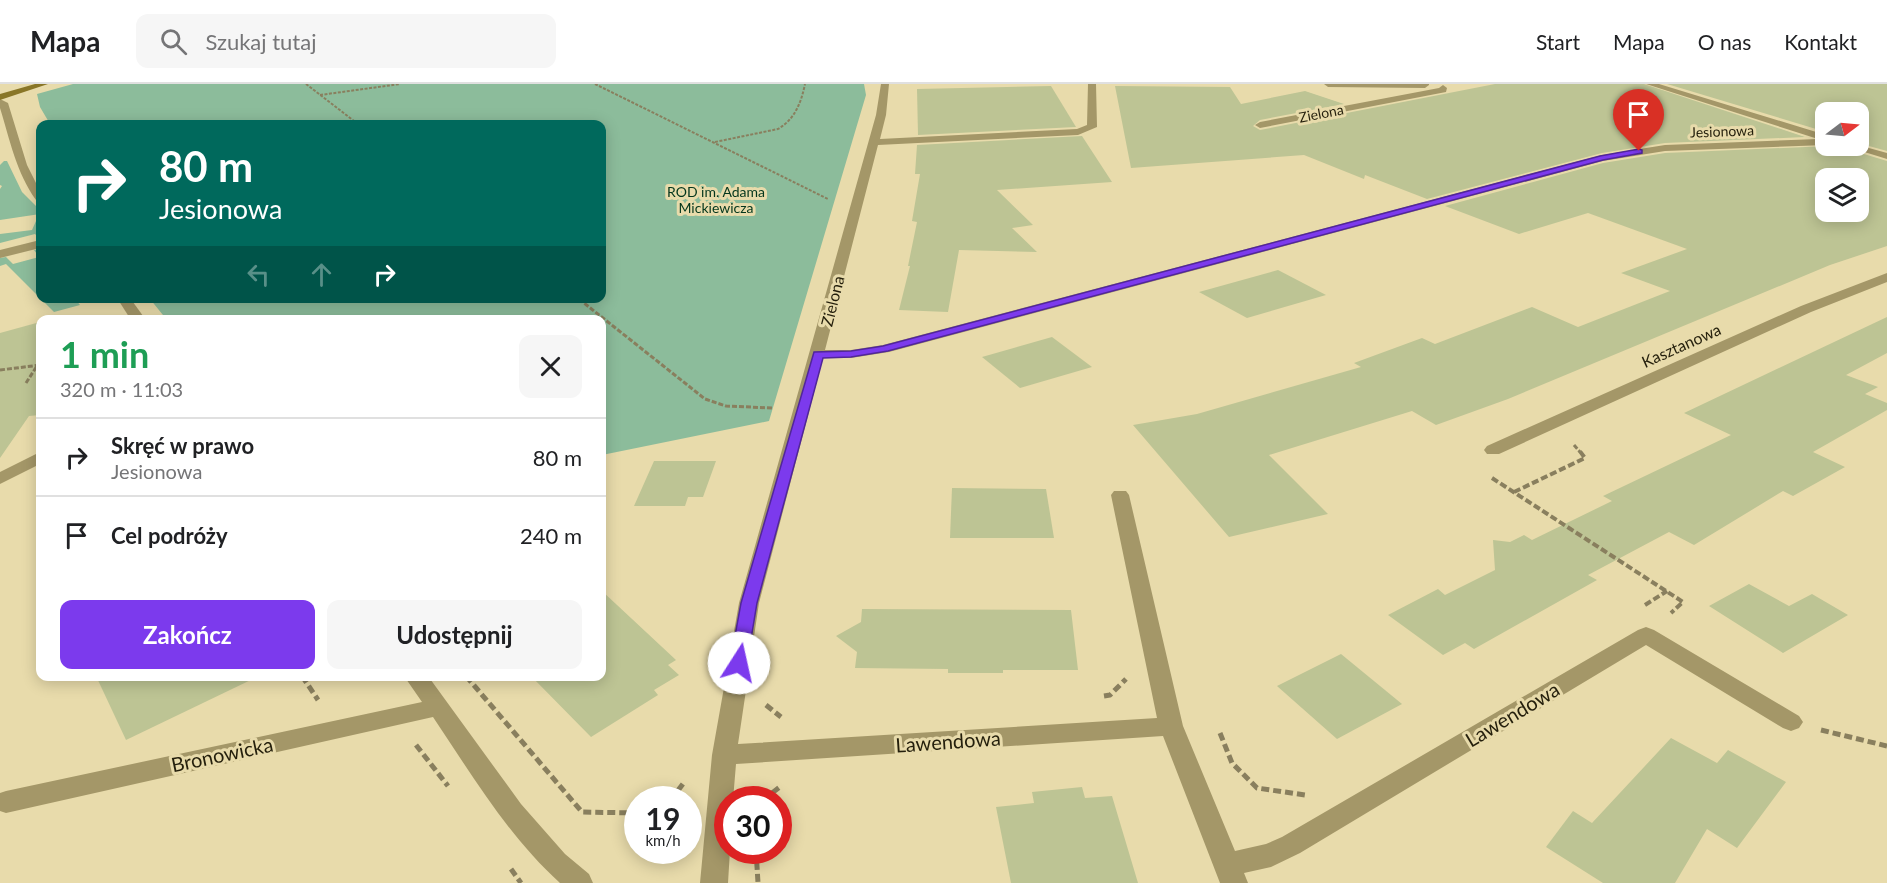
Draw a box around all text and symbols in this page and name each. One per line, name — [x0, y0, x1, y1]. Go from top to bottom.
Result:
search box — [136, 14, 556, 68]
text: Mapa — [30, 24, 100, 58]
icon: search — [157, 25, 190, 58]
text: Szukaj tutaj — [205, 28, 316, 55]
text: Start — [1536, 29, 1580, 54]
text: Mapa — [1613, 29, 1665, 54]
text: O nas — [1698, 29, 1751, 54]
text: Kontakt — [1784, 29, 1857, 54]
pin — [1613, 89, 1664, 151]
icon: arrive — [1622, 98, 1655, 131]
street label: Zielona — [1297, 100, 1345, 126]
north arrow — [1815, 102, 1869, 156]
map controls — [1815, 102, 1869, 222]
street label: Jesionowa — [1690, 121, 1754, 141]
text: 80 m — [159, 141, 253, 191]
icon: right — [60, 144, 138, 222]
button: layers — [1815, 168, 1869, 222]
park label: ROD im. Adama Mickiewicza — [667, 183, 765, 216]
text: Jesionowa — [159, 192, 282, 225]
icon: left — [242, 258, 275, 291]
icon: ahead — [305, 258, 338, 291]
icon: right — [368, 258, 401, 291]
street label: Zielona — [817, 274, 847, 328]
street label: Kasztanowa — [1638, 319, 1724, 371]
text: 1 min — [60, 332, 149, 376]
button: close — [519, 335, 582, 398]
text: 320 m · 11:03 — [60, 377, 183, 401]
text: Skręć w prawo — [111, 432, 254, 459]
icon: right — [60, 441, 93, 474]
text: 80 m — [533, 444, 582, 471]
text: Jesionowa — [111, 459, 202, 483]
icon: arrive — [60, 519, 93, 552]
text: Cel podróży — [111, 522, 228, 549]
text: 240 m — [520, 522, 582, 549]
button: Zakończ — [60, 600, 315, 669]
button: Udostępnij — [327, 600, 582, 669]
position arrow — [707, 631, 771, 695]
street label: Lawendowa — [1461, 677, 1563, 751]
street label: Lawendowa — [895, 725, 1001, 757]
street label: Bronowicka — [169, 732, 275, 776]
speed limit sign: 30 — [714, 786, 792, 864]
text: 19 — [646, 800, 680, 836]
text: km/h — [645, 831, 681, 849]

